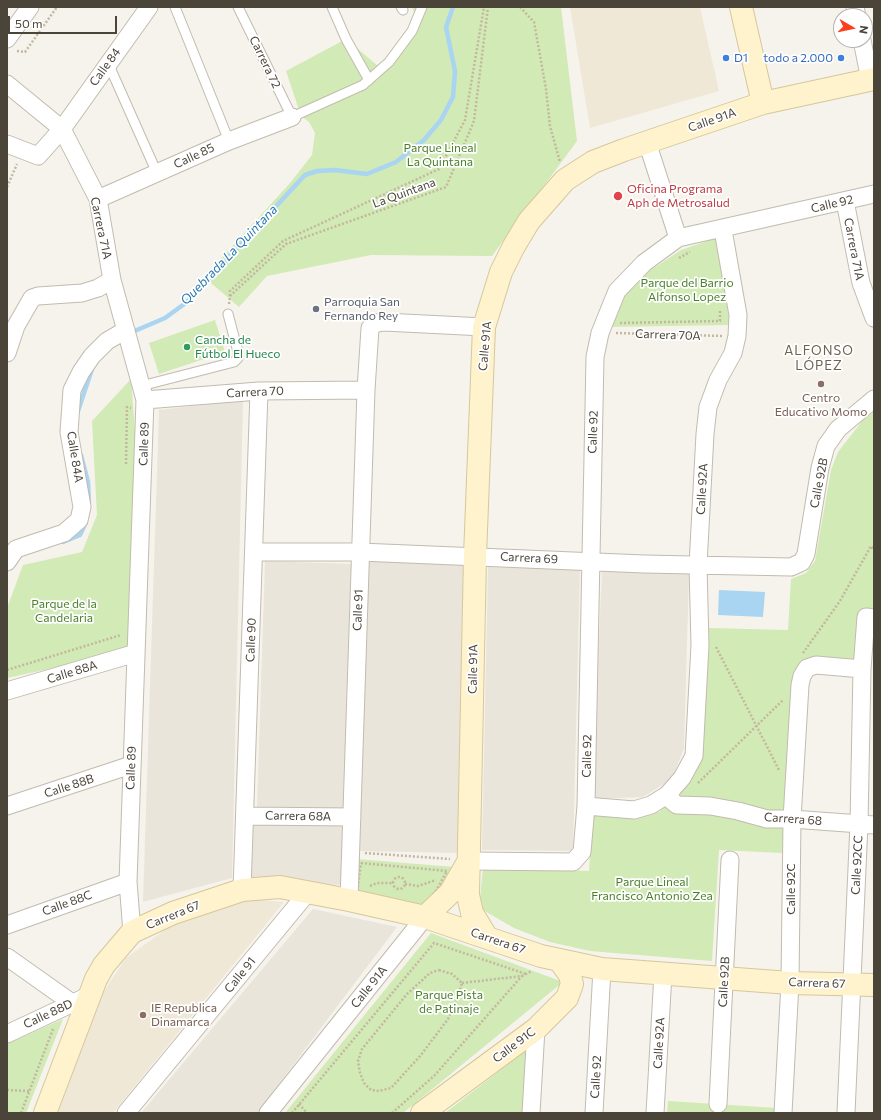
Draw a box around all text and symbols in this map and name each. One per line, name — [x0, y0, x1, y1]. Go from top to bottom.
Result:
scale bar — [10, 8, 119, 34]
north arrow — [833, 8, 873, 48]
text: 50 m — [15, 16, 43, 30]
text: N — [857, 25, 871, 35]
street label: Carrera 72 — [246, 33, 284, 91]
street label: Calle 84 — [86, 45, 124, 89]
place label: D1 — [734, 51, 748, 65]
place label: todo a 2.000 — [763, 51, 833, 65]
marker: D1 — [721, 53, 731, 63]
marker: todo a 2.000 — [836, 53, 846, 63]
street label: Calle 91A — [686, 105, 738, 135]
street label: Calle 85 — [171, 140, 217, 172]
park label: Parque Lineal La Quintana — [403, 141, 477, 169]
street label: La Quintana — [370, 175, 438, 211]
place label: Oficina Programa Aph de Metrosalud — [627, 182, 730, 210]
marker: Oficina Programa Aph de Metrosalud — [612, 190, 624, 202]
street label: Calle 92 — [809, 192, 855, 216]
street label: Carrera 71A — [87, 196, 115, 260]
water label: Quebrada La Quintana — [177, 202, 281, 308]
street label: Carrera 71A — [841, 217, 867, 281]
park label: Parque del Barrio Alfonso Lopez — [640, 276, 734, 304]
place label: Parroquia San Fernando Rey — [324, 295, 400, 323]
marker: Parroquia San Fernando Rey — [311, 304, 321, 314]
street label: Calle 91A — [476, 321, 494, 371]
street label: Carrera 70A — [635, 327, 701, 343]
place label: Cancha de Fútbol El Hueco — [195, 333, 281, 361]
marker: Cancha de Fútbol El Hueco — [182, 342, 192, 352]
district label: ALFONSO LÓPEZ — [784, 343, 854, 374]
marker: Centro Educativo Momo — [816, 379, 826, 389]
street label: Carrera 70 — [226, 383, 284, 401]
place label: Centro Educativo Momo — [775, 391, 867, 419]
street label: Calle 92 — [585, 410, 601, 454]
street label: Calle 89 — [136, 422, 152, 466]
street label: Calle 84A — [64, 430, 86, 484]
street label: Calle 92B — [807, 457, 831, 509]
street label: Calle 92A — [693, 463, 711, 515]
street label: Carrera 69 — [500, 549, 558, 567]
street label: Calle 91 — [350, 589, 366, 631]
park label: Parque de la Candelaria — [31, 597, 97, 625]
street label: Calle 90 — [243, 618, 259, 662]
street label: Calle 91A — [465, 644, 481, 694]
street label: Calle 88A — [45, 658, 99, 686]
street label: Calle 92 — [579, 734, 595, 778]
street label: Calle 89 — [123, 746, 139, 790]
street label: Calle 88B — [42, 771, 96, 801]
street label: Carrera 68A — [265, 808, 331, 824]
street label: Carrera 68 — [764, 810, 822, 828]
street label: Calle 92CC — [848, 835, 866, 895]
street label: Calle 92C — [784, 863, 798, 915]
park label: Parque Lineal Francisco Antonio Zea — [591, 875, 713, 903]
street label: Calle 88C — [40, 887, 94, 919]
street label: Carrera 67 — [144, 898, 202, 932]
street label: Carrera 67 — [469, 925, 527, 957]
street label: Calle 91 — [221, 954, 259, 996]
street label: Calle 92B — [715, 956, 733, 1008]
street label: Calle 91A — [348, 963, 390, 1011]
street label: Carrera 67 — [788, 975, 846, 991]
park label: Parque Pista de Patinaje — [415, 988, 483, 1016]
street label: Calle 88D — [21, 996, 75, 1032]
place label: IE Republica Dinamarca — [151, 1001, 217, 1029]
marker: IE Republica Dinamarca — [138, 1010, 148, 1020]
street label: Calle 92A — [650, 1017, 668, 1069]
street label: Calle 91C — [490, 1024, 538, 1066]
street label: Calle 92 — [588, 1055, 604, 1099]

